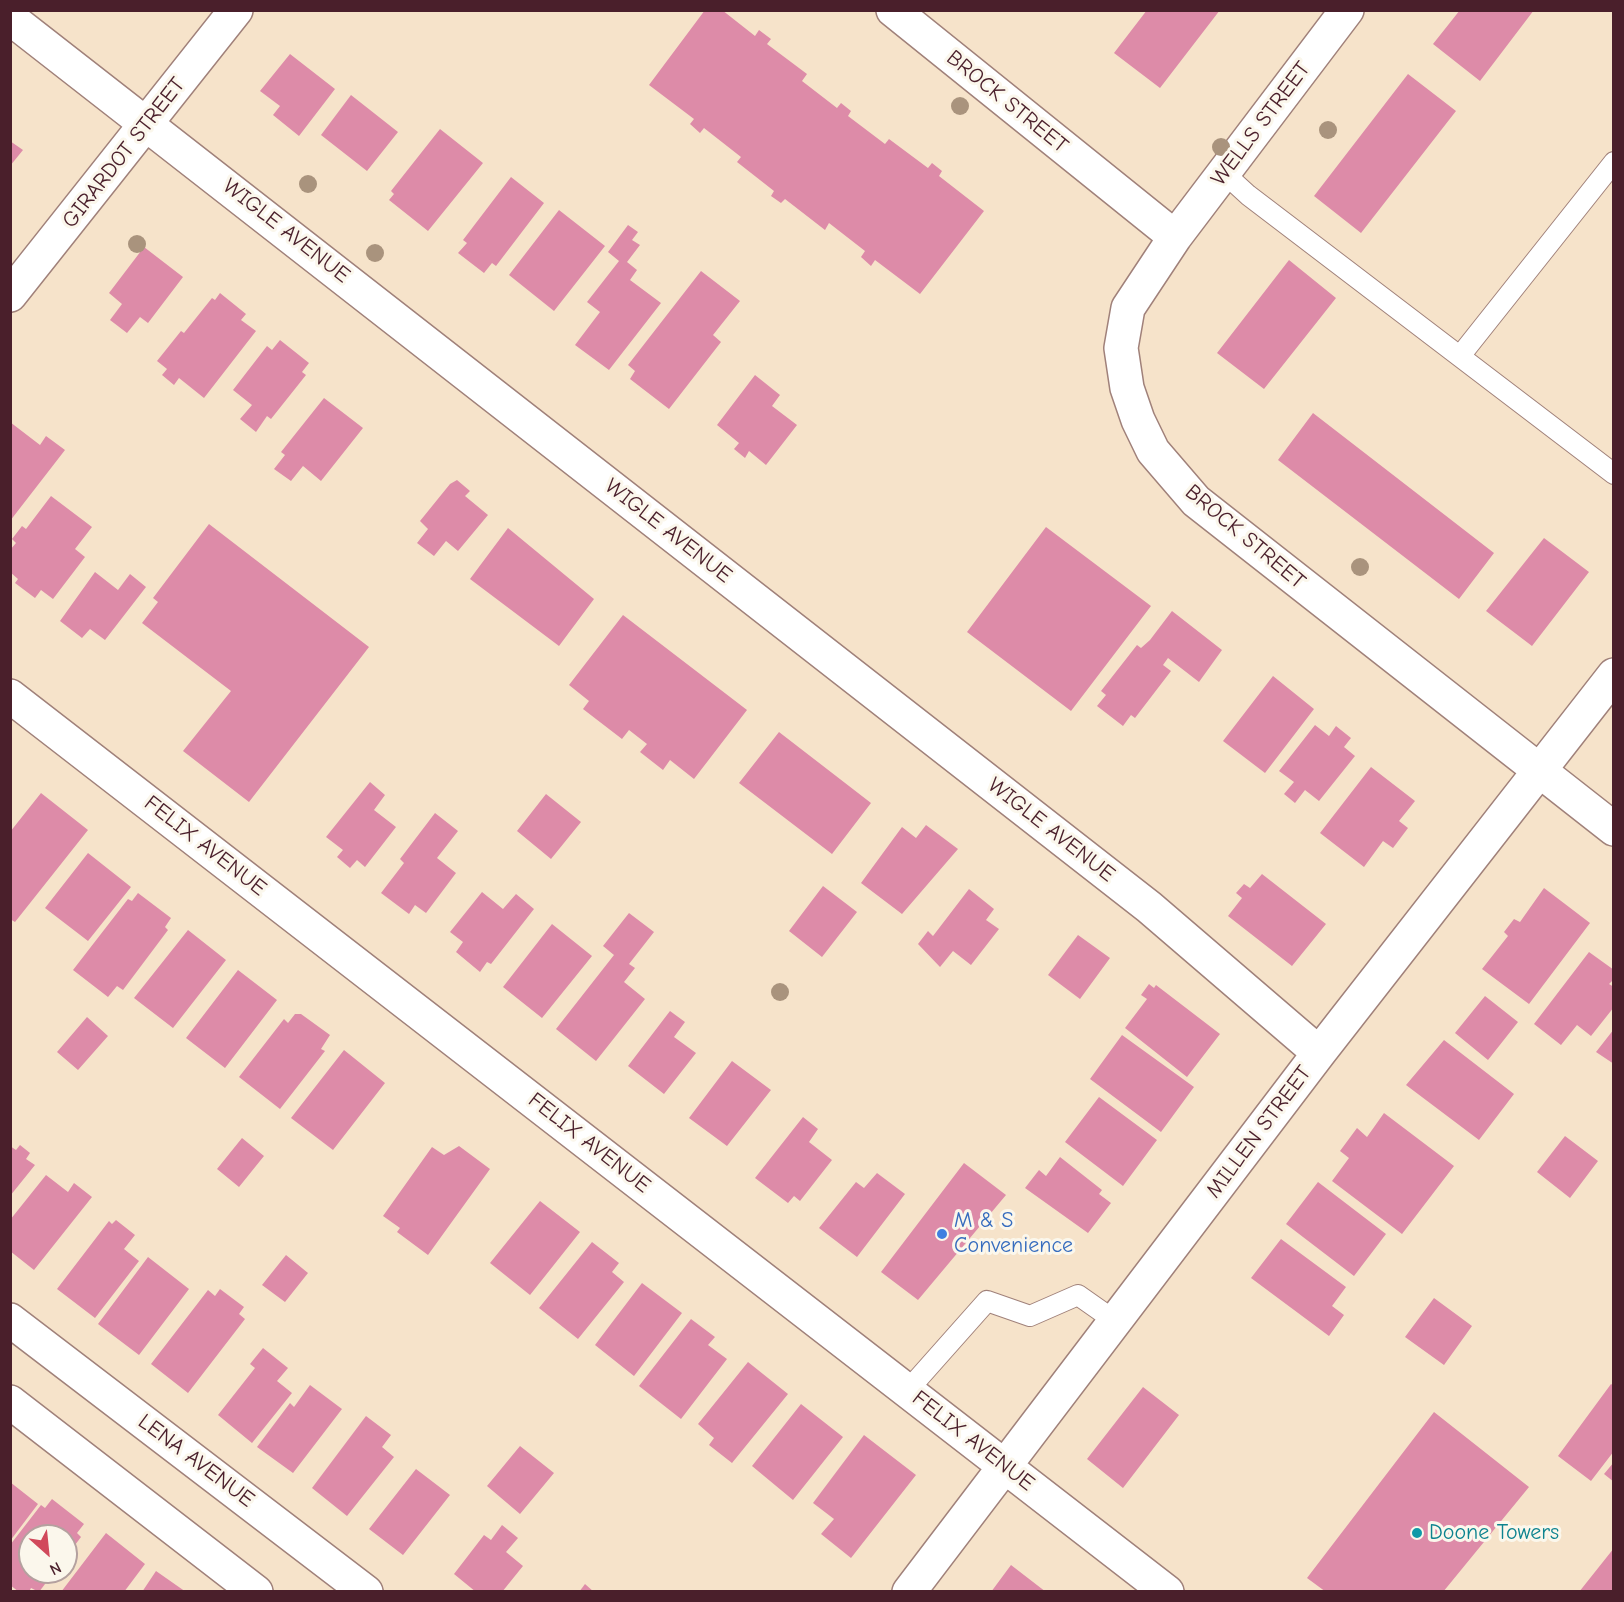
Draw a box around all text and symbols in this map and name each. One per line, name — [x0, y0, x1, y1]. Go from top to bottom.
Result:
street label: BROCK STREET — [941, 45, 1073, 159]
street label: WELLS STREET — [1206, 57, 1316, 191]
street label: GIRARDOT STREET — [57, 72, 191, 234]
street label: WIGLE AVENUE — [217, 173, 355, 289]
street label: WIGLE AVENUE — [599, 473, 737, 589]
street label: BROCK STREET — [1180, 479, 1310, 595]
street label: WIGLE AVENUE — [982, 772, 1120, 888]
street label: FELIX AVENUE — [139, 790, 271, 902]
street label: MILLEN STREET — [1201, 1061, 1317, 1203]
street label: FELIX AVENUE — [523, 1087, 655, 1199]
place label: M & S Convenience — [954, 1208, 1073, 1260]
marker: M & S Convenience — [935, 1227, 949, 1241]
street label: FELIX AVENUE — [907, 1385, 1039, 1497]
street label: LENA AVENUE — [133, 1409, 259, 1513]
place label: Doone Towers — [1429, 1520, 1559, 1546]
north arrow — [18, 1524, 78, 1584]
marker: Doone Towers — [1410, 1526, 1424, 1540]
text: N — [47, 1558, 64, 1579]

